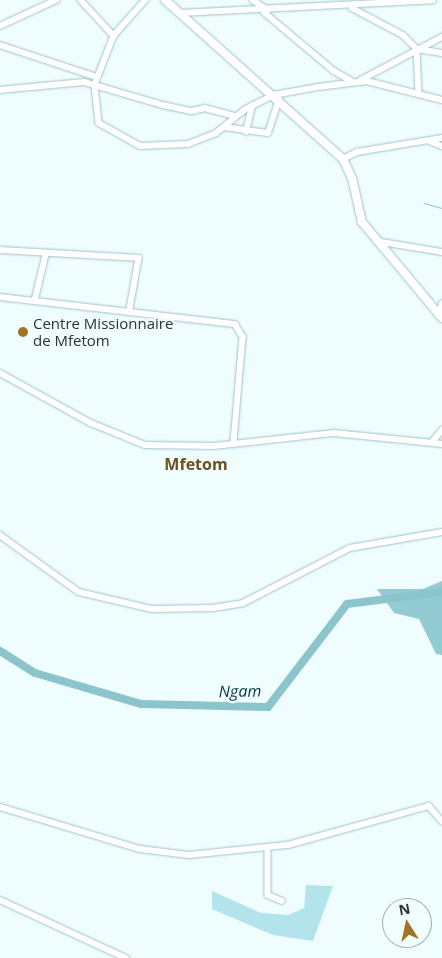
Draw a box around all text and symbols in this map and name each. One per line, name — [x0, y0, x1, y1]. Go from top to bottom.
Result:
place label: Centre Missionnaire de Mfetom — [33, 314, 173, 349]
marker: Centre Missionnaire de Mfetom — [17, 326, 29, 338]
district label: Mfetom — [164, 454, 228, 474]
water label: Ngam — [219, 681, 261, 701]
north arrow — [382, 898, 432, 948]
text: N — [397, 898, 412, 919]

